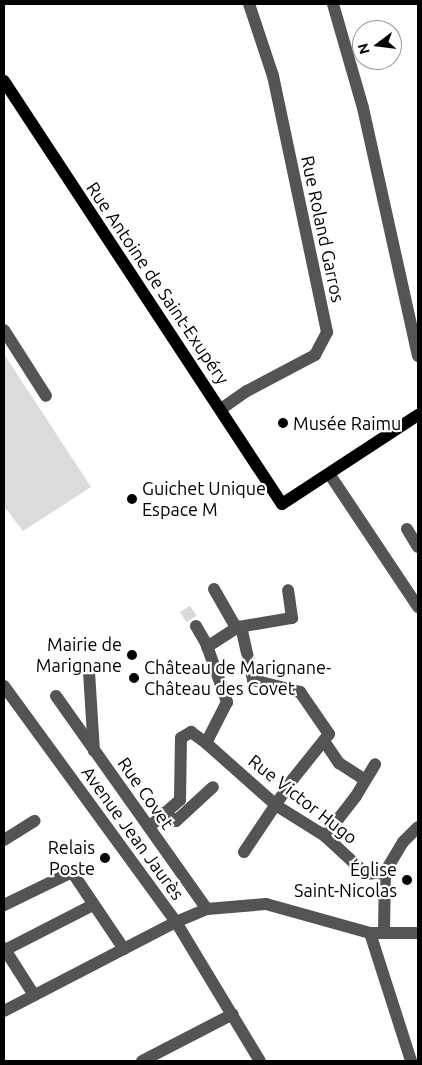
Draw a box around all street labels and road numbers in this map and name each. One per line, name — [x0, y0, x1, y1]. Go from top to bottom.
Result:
street label: Rue Roland Garros — [297, 154, 349, 304]
street label: Rue Antoine de Saint-Exupéry — [82, 178, 234, 388]
street label: Rue Victor Hugo — [244, 750, 362, 848]
street label: Rue Covet — [113, 753, 179, 833]
street label: Avenue Jean Jaurès — [77, 762, 189, 904]

